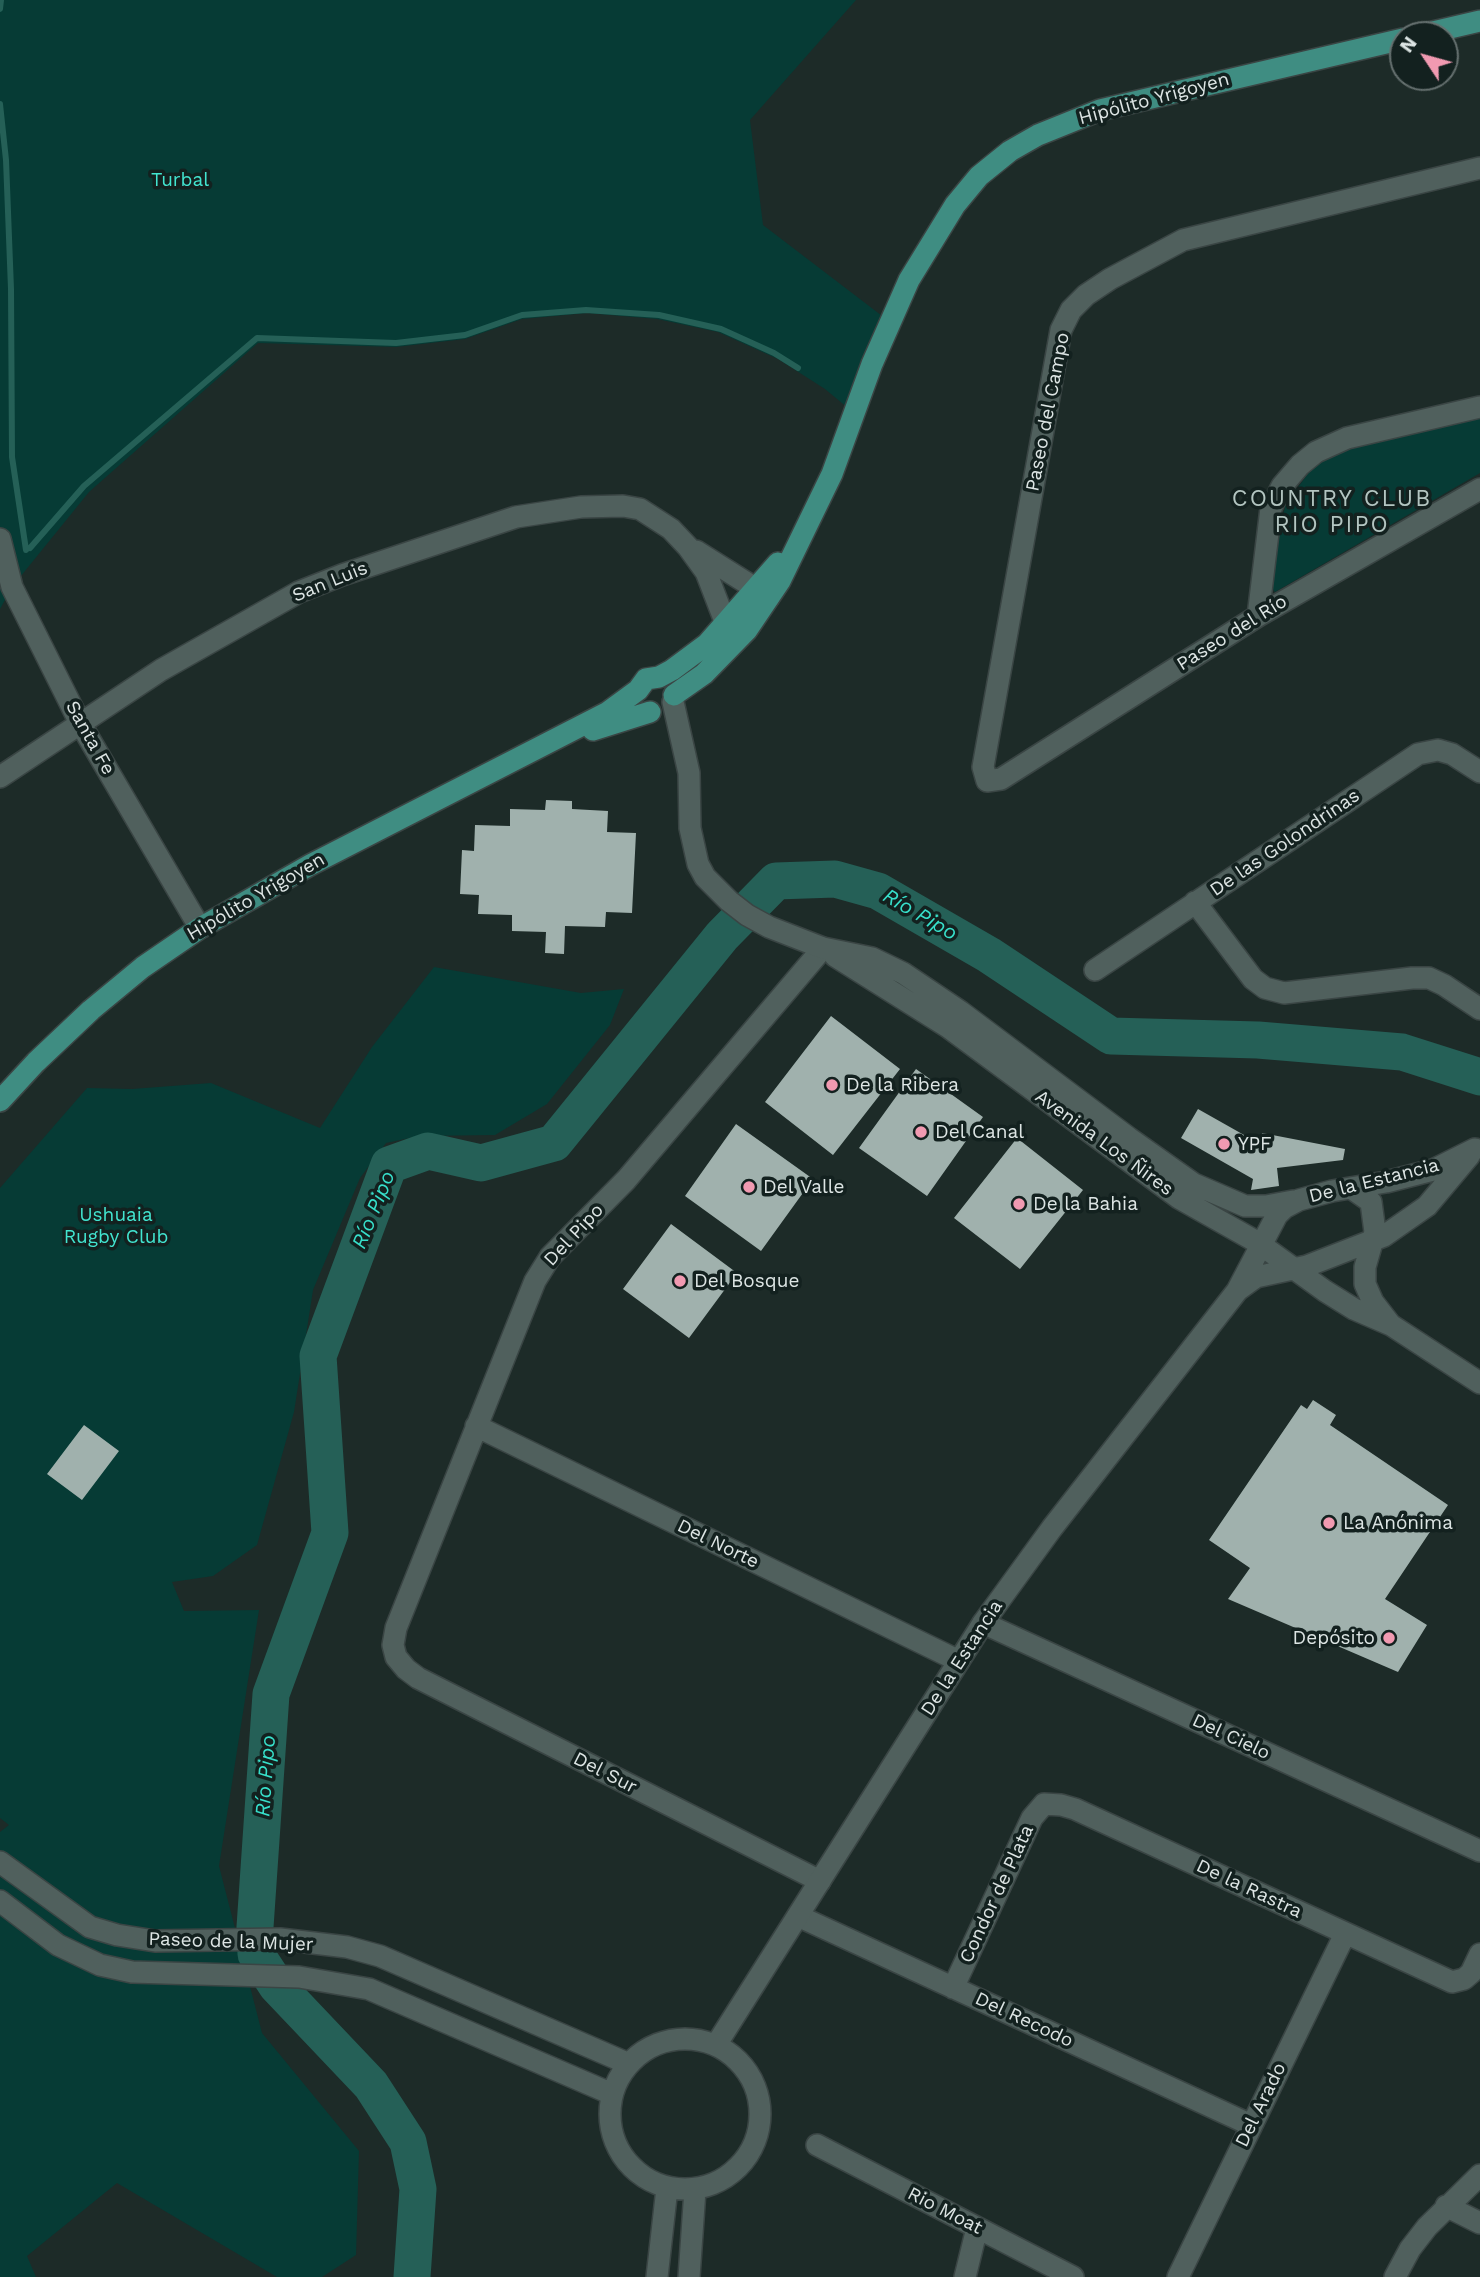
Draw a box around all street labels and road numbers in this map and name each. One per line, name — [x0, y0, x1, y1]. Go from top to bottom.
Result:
street label: Hipólito Yrigoyen — [1076, 68, 1232, 130]
street label: Paseo del Campo — [1021, 331, 1075, 493]
street label: San Luis — [289, 557, 371, 607]
street label: Paseo del Río — [1173, 590, 1291, 676]
street label: Santa Fe — [60, 697, 120, 779]
street label: De las Golondrinas — [1206, 784, 1364, 902]
street label: Hipólito Yrigoyen — [183, 848, 329, 946]
street label: Avenida Los Ñires — [1031, 1085, 1177, 1201]
street label: De la Estancia — [1307, 1154, 1441, 1208]
street label: Del Pipo — [539, 1199, 609, 1271]
street label: Del Norte — [673, 1514, 763, 1574]
street label: De la Estancia — [916, 1596, 1008, 1720]
street label: Del Cielo — [1188, 1709, 1274, 1765]
street label: Del Sur — [569, 1747, 641, 1799]
street label: Condor de Plata — [955, 1821, 1039, 1967]
street label: De la Rastra — [1193, 1855, 1305, 1923]
street label: Paseo de la Mujer — [148, 1928, 314, 1956]
street label: Del Recodo — [971, 1987, 1077, 2053]
street label: Del Arado — [1231, 2059, 1291, 2151]
street label: Rio Moat — [904, 2182, 986, 2240]

